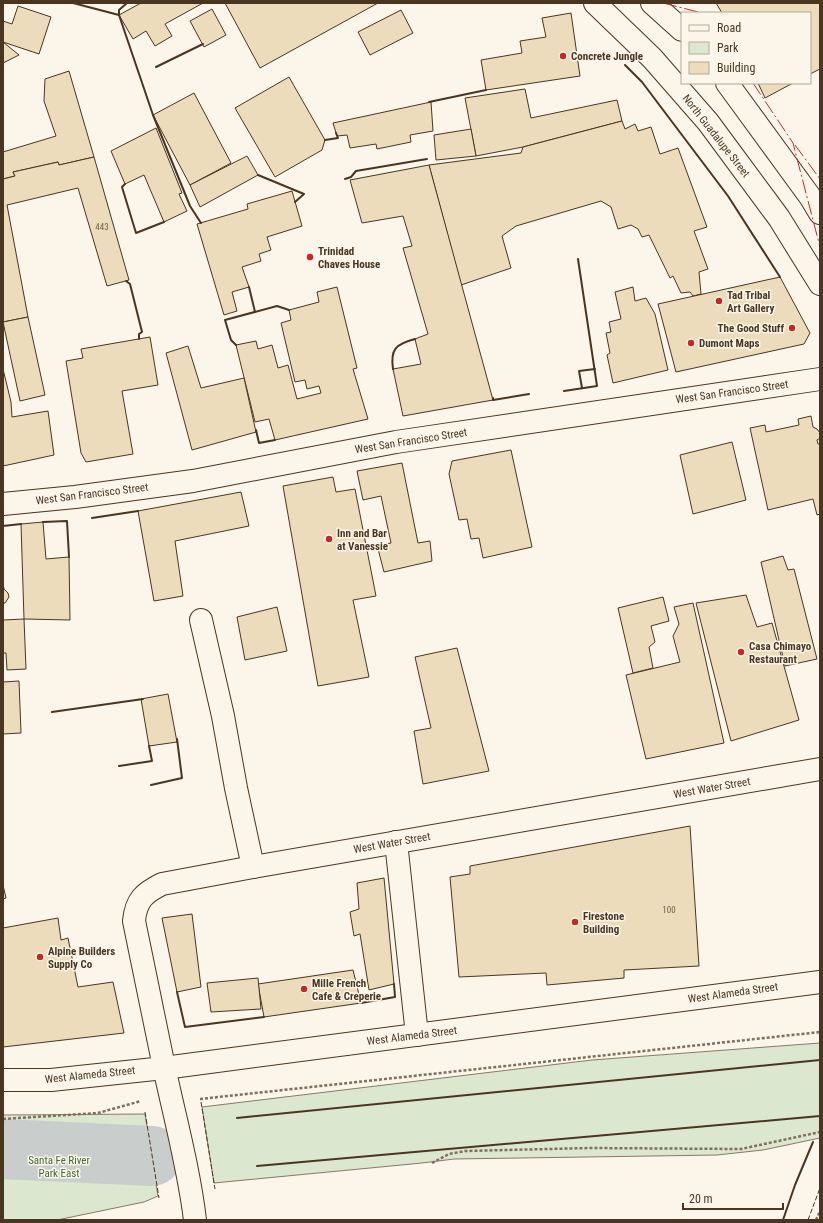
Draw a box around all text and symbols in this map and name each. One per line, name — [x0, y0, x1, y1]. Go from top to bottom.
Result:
legend — [681, 12, 811, 84]
text: Road — [717, 21, 741, 35]
text: Park — [717, 41, 739, 55]
place label: Concrete Jungle — [571, 50, 643, 63]
marker: Concrete Jungle — [558, 51, 568, 61]
text: Building — [717, 61, 755, 75]
street label: North Guadalupe Street — [680, 92, 752, 180]
house number: 443 — [95, 222, 109, 232]
place label: Trinidad Chaves House — [318, 245, 380, 271]
marker: Trinidad Chaves House — [305, 252, 315, 262]
place label: Tad Tribal Art Gallery — [727, 289, 775, 315]
marker: Tad Tribal Art Gallery — [714, 296, 724, 306]
place label: The Good Stuff — [718, 322, 784, 335]
marker: The Good Stuff — [787, 323, 797, 333]
place label: Dumont Maps — [699, 337, 760, 350]
marker: Dumont Maps — [686, 338, 696, 348]
street label: West San Francisco Street — [675, 378, 789, 406]
street label: West San Francisco Street — [354, 426, 468, 456]
street label: West San Francisco Street — [35, 481, 149, 507]
place label: Inn and Bar at Vanessie — [337, 527, 388, 553]
marker: Inn and Bar at Vanessie — [324, 534, 334, 544]
place label: Casa Chimayo Restaurant — [749, 640, 812, 666]
marker: Casa Chimayo Restaurant — [736, 647, 746, 657]
street label: West Water Street — [673, 775, 751, 801]
street label: West Water Street — [353, 830, 431, 856]
house number: 100 — [662, 905, 676, 915]
place label: Firestone Building — [583, 910, 624, 936]
marker: Firestone Building — [570, 917, 580, 927]
place label: Alpine Builders Supply Co — [48, 945, 115, 971]
marker: Alpine Builders Supply Co — [35, 952, 45, 962]
place label: Mille French Cafe & Creperie — [312, 977, 381, 1003]
street label: West Alameda Street — [687, 980, 779, 1006]
marker: Mille French Cafe & Creperie — [299, 984, 309, 994]
street label: West Alameda Street — [366, 1024, 458, 1048]
street label: West Alameda Street — [44, 1064, 136, 1086]
park label: Santa Fe River Park East — [28, 1154, 91, 1180]
scale bar — [683, 1185, 783, 1211]
text: 20 m — [689, 1192, 713, 1206]

